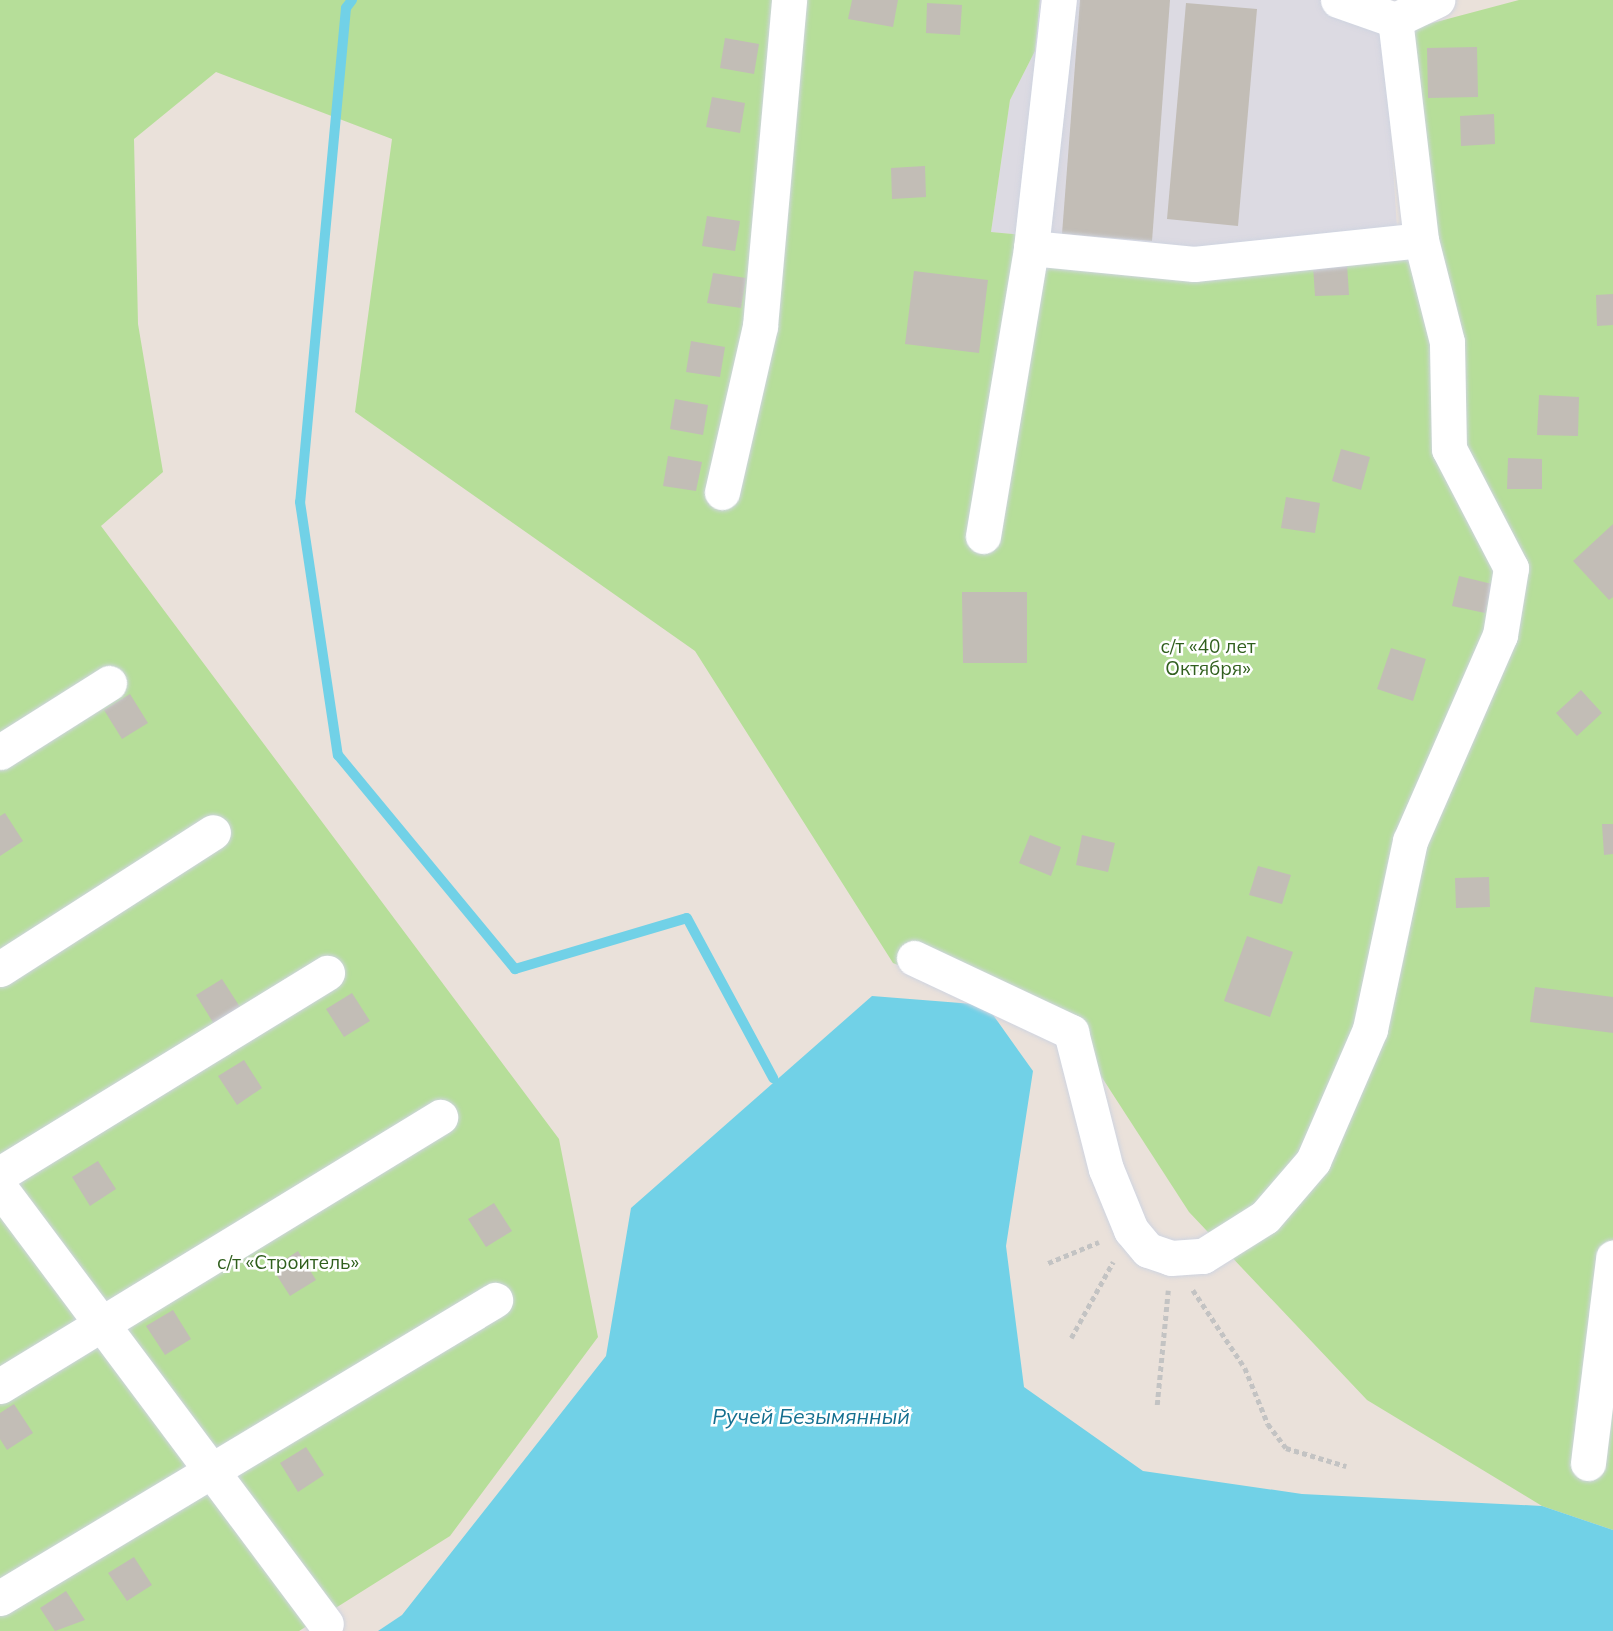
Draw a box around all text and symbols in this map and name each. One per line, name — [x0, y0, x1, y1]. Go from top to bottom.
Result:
park label: с/т «40 лет Октября» — [1160, 636, 1256, 680]
park label: с/т «Строитель» — [217, 1252, 359, 1274]
water label: Ручей Безымянный — [712, 1403, 910, 1429]

